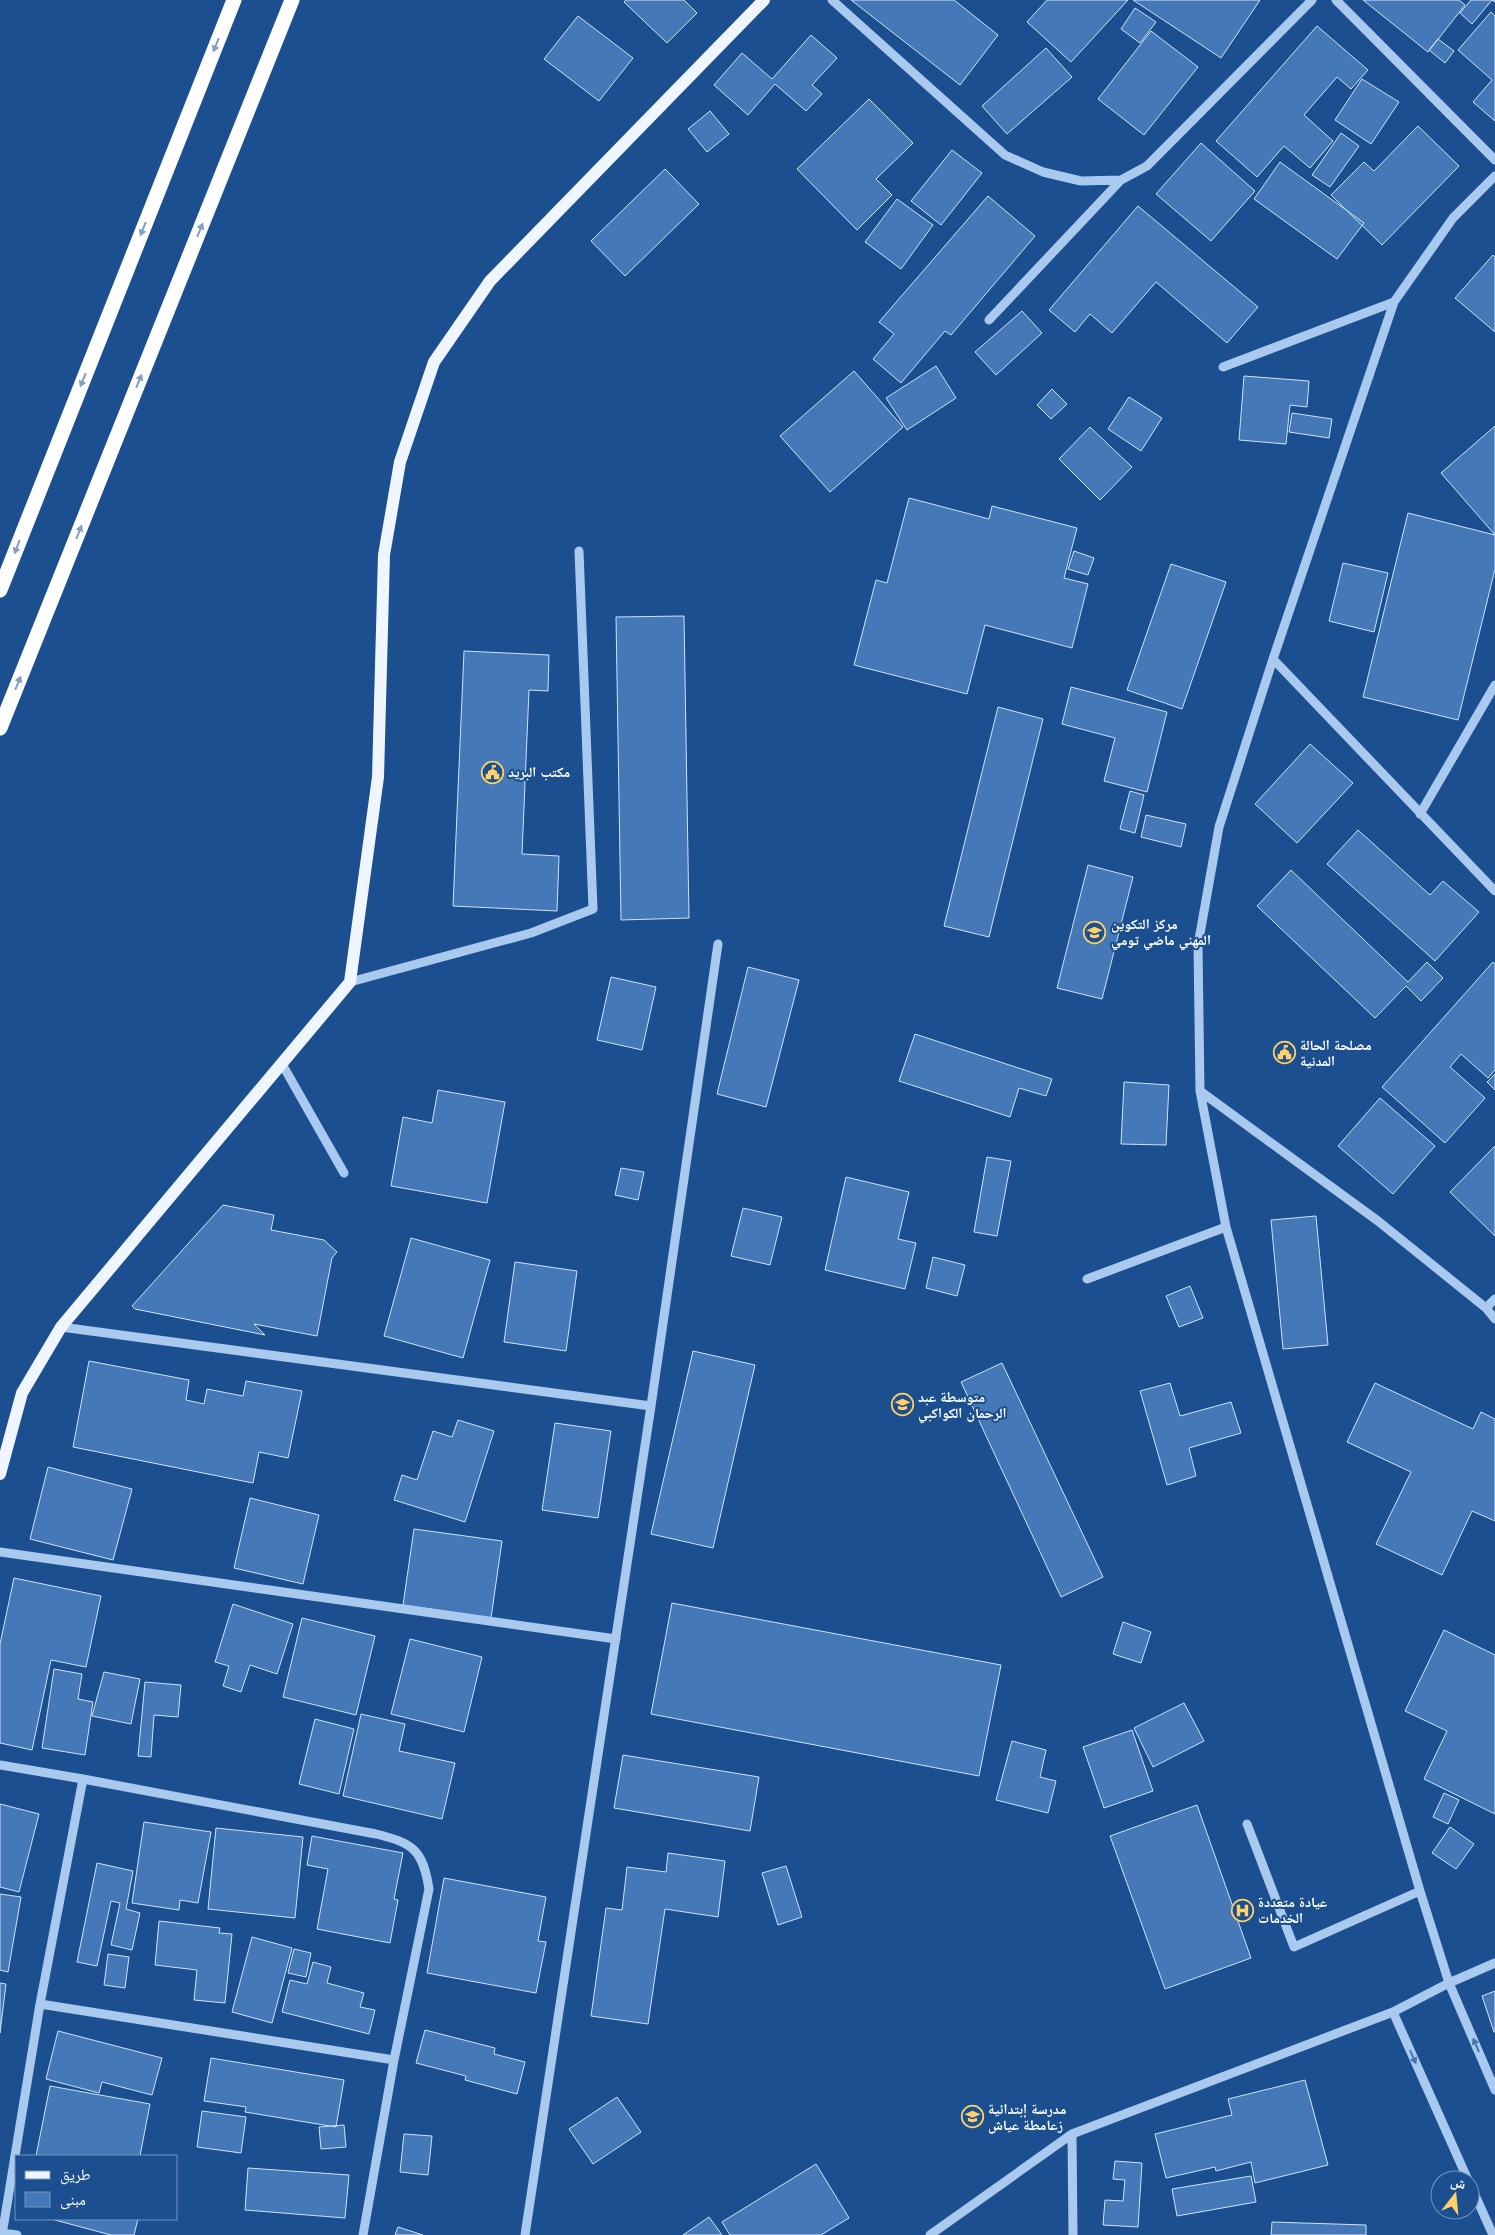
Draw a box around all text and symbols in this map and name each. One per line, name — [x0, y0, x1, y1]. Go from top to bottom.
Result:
one-way arrow — [212, 38, 220, 53]
one-way arrow — [139, 222, 147, 237]
one-way arrow — [196, 223, 204, 237]
one-way arrow — [78, 373, 86, 387]
one-way arrow — [135, 373, 143, 388]
one-way arrow — [75, 525, 83, 539]
one-way arrow — [12, 540, 20, 554]
one-way arrow — [15, 675, 22, 690]
public building icon: مكتب البريد — [480, 760, 504, 784]
place label: مكتب البريد — [508, 762, 570, 782]
place label: مركز التكوين المهني ماضي تومي — [1111, 914, 1211, 951]
school or university icon: مركز التكوين المهني ماضي تومي — [1083, 920, 1107, 944]
place label: مصلحة الحالة المدنية — [1300, 1035, 1372, 1071]
public building icon: مصلحة الحالة المدنية — [1272, 1041, 1296, 1065]
place label: متوسطة عبد الرحمان الكواكبي — [918, 1387, 1006, 1424]
school or university icon: متوسطة عبد الرحمان الكواكبي — [890, 1393, 914, 1417]
place label: عيادة متعددة الخدمات — [1258, 1892, 1327, 1928]
hospital icon: عيادة متعددة الخدمات — [1230, 1898, 1254, 1922]
one-way arrow — [1471, 2038, 1479, 2052]
one-way arrow — [1410, 2050, 1418, 2064]
place label: مدرسة إبتدائية زعامطة عياش — [988, 2099, 1066, 2135]
school or university icon: مدرسة إبتدائية زعامطة عياش — [960, 2105, 984, 2129]
legend — [15, 2155, 178, 2220]
text: طريق — [60, 2164, 91, 2186]
north arrow — [1430, 2170, 1480, 2220]
text: ش — [1449, 2171, 1469, 2194]
text: مبنى — [60, 2189, 86, 2211]

